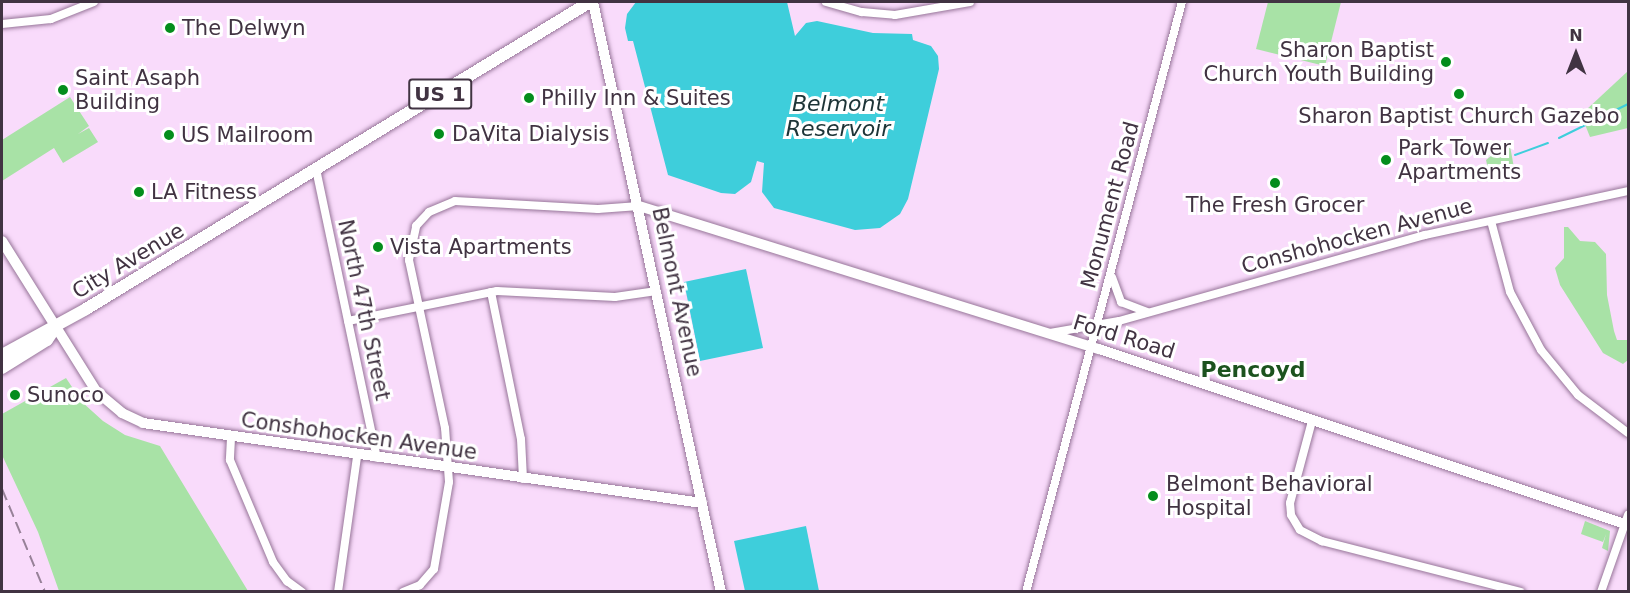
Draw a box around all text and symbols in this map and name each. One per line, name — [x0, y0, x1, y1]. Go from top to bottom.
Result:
place label: The Delwyn — [182, 15, 306, 41]
marker: The Delwyn — [163, 21, 177, 35]
north arrow — [1546, 24, 1606, 84]
text: N — [1569, 26, 1583, 45]
place label: Sharon Baptist Church Youth Building — [1203, 37, 1434, 87]
marker: Sharon Baptist Church Youth Building — [1439, 55, 1453, 69]
place label: Saint Asaph Building — [75, 65, 200, 115]
road number: US 1 — [407, 77, 473, 111]
marker: Saint Asaph Building — [56, 83, 70, 97]
place label: Philly Inn & Suites — [541, 85, 731, 111]
marker: Sharon Baptist Church Gazebo — [1452, 87, 1466, 101]
water label: Belmont Reservoir — [786, 90, 890, 142]
marker: Philly Inn & Suites — [522, 91, 536, 105]
place label: Sharon Baptist Church Gazebo — [1298, 103, 1620, 129]
street label: Monument Road — [1076, 119, 1144, 291]
place label: DaVita Dialysis — [452, 121, 609, 147]
place label: US Mailroom — [181, 122, 313, 148]
marker: DaVita Dialysis — [430, 125, 448, 143]
marker: US Mailroom — [162, 128, 176, 142]
place label: Park Tower Apartments — [1398, 135, 1521, 185]
marker: Park Tower Apartments — [1379, 153, 1393, 167]
marker: The Fresh Grocer — [1268, 176, 1282, 190]
place label: LA Fitness — [151, 179, 257, 205]
marker: LA Fitness — [132, 185, 146, 199]
place label: The Fresh Grocer — [1186, 192, 1364, 218]
street label: Conshohocken Avenue — [1239, 193, 1475, 279]
street label: Belmont Avenue — [647, 205, 707, 379]
street label: North 47th Street — [333, 217, 395, 403]
street label: City Avenue — [68, 218, 188, 304]
place label: Vista Apartments — [390, 234, 572, 260]
marker: Vista Apartments — [371, 240, 385, 254]
street label: Ford Road — [1070, 310, 1178, 364]
district label: Pencoyd — [1201, 357, 1305, 383]
place label: Sunoco — [27, 382, 104, 408]
marker: Sunoco — [8, 388, 22, 402]
street label: Conshohocken Avenue — [239, 407, 479, 465]
place label: Belmont Behavioral Hospital — [1166, 471, 1373, 521]
marker: Belmont Behavioral Hospital — [1144, 487, 1162, 505]

